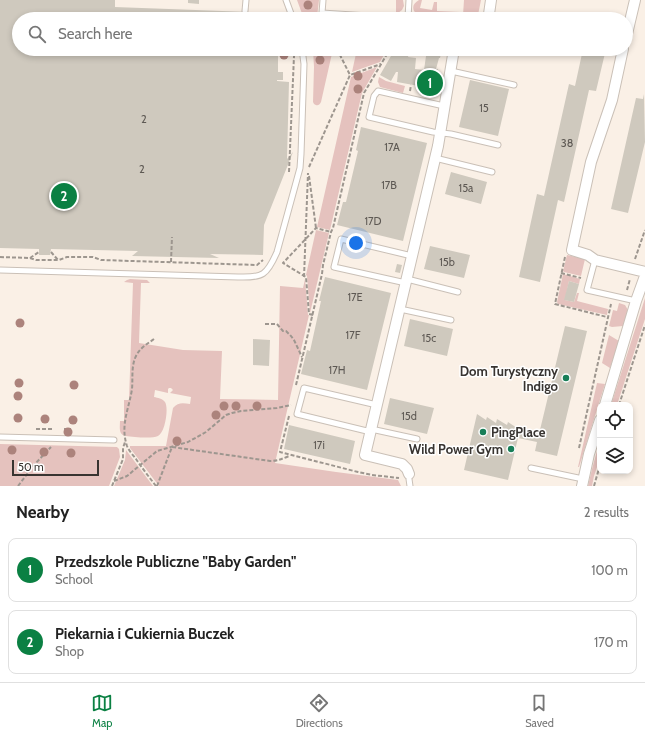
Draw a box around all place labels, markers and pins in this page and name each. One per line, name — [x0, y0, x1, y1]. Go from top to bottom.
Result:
pin: 1 — [417, 68, 443, 98]
pin: 2 — [51, 181, 77, 211]
place label: Dom Turystyczny Indigo — [460, 363, 559, 394]
marker: Dom Turystyczny Indigo — [561, 373, 571, 383]
place label: PingPlace — [491, 424, 546, 440]
marker: PingPlace — [478, 427, 488, 437]
place label: Wild Power Gym — [409, 441, 503, 457]
marker: Wild Power Gym — [506, 444, 516, 454]

